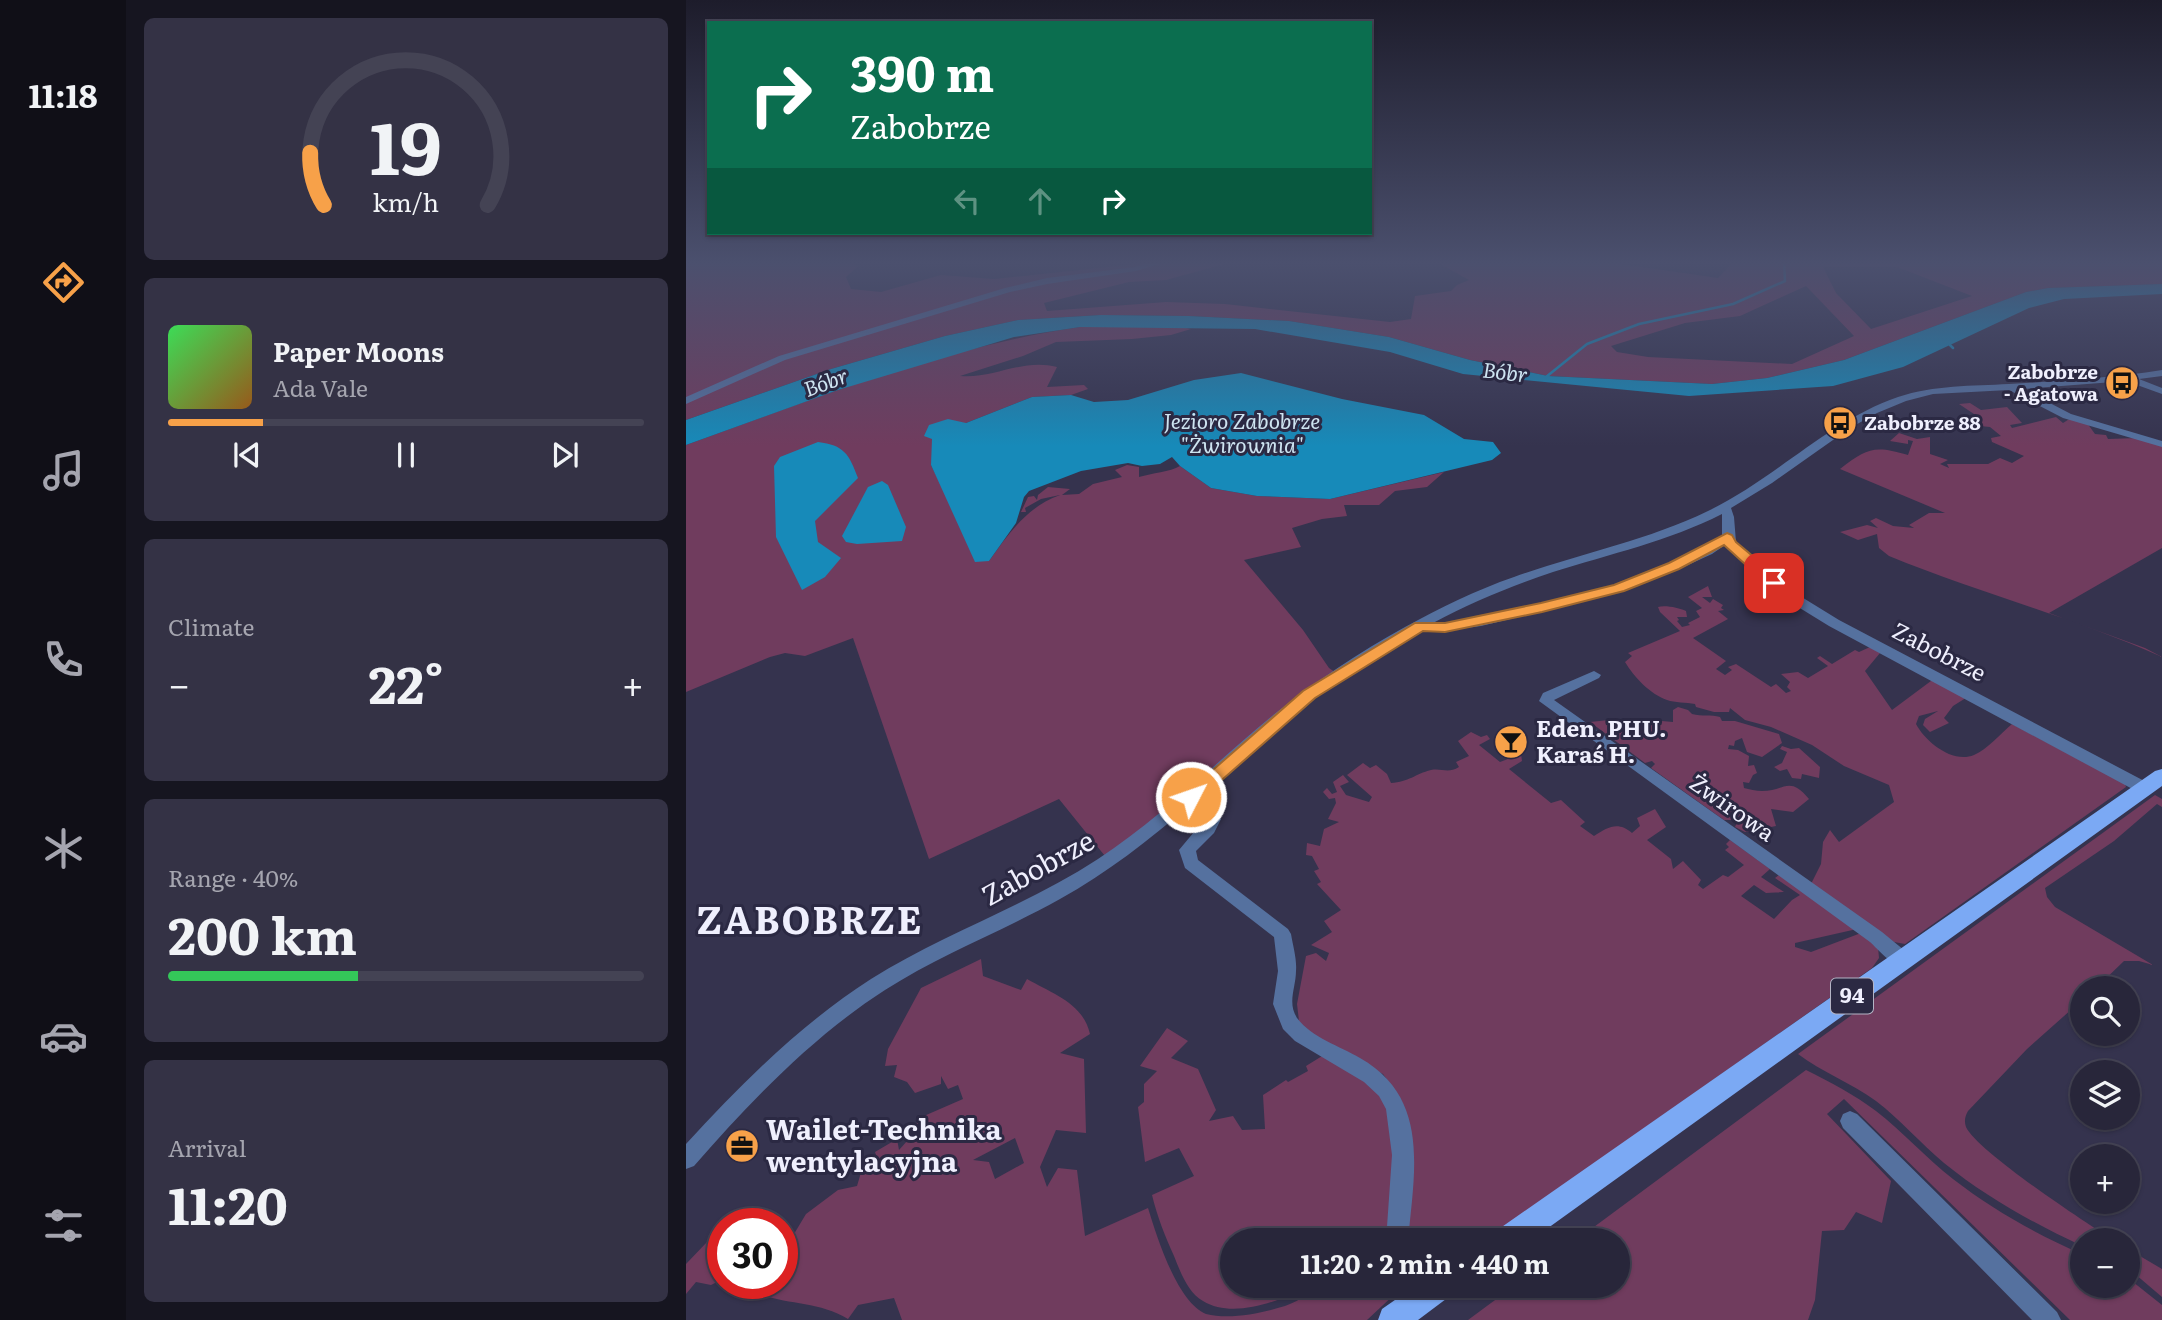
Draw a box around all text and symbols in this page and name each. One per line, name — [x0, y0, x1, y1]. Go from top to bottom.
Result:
text: 390 m — [850, 34, 994, 107]
icon: right — [735, 49, 826, 140]
text: 11:18 — [28, 70, 98, 118]
text: 19 — [370, 90, 442, 198]
text: Zabobrze — [850, 101, 991, 149]
icon: left — [948, 182, 986, 220]
icon: ahead — [1021, 182, 1059, 220]
icon: right — [1094, 182, 1132, 220]
text: km/h — [373, 183, 439, 220]
icon: directions — [39, 258, 88, 307]
text: Paper Moons — [273, 331, 444, 370]
water label: Bóbr — [1481, 352, 1530, 389]
place label: Zabobrze - Agatowa — [2004, 357, 2098, 407]
water label: Bóbr — [799, 358, 852, 403]
bus stop icon: Zabobrze - Agatowa — [2103, 364, 2141, 402]
text: Ada Vale — [273, 370, 368, 404]
water label: Jezioro Zabobrze "Żwirownia" — [1164, 404, 1320, 459]
bus stop icon: Zabobrze 88 — [1821, 404, 1859, 442]
place label: Zabobrze 88 — [1864, 408, 1981, 436]
icon: previous — [228, 436, 266, 474]
icon: pause — [387, 436, 425, 474]
icon: next — [546, 436, 584, 474]
icon: music — [39, 446, 88, 495]
pin — [1744, 553, 1804, 613]
icon: arrive — [1755, 564, 1793, 602]
text: Climate — [168, 609, 254, 643]
street label: Zabobrze — [1887, 612, 1993, 688]
icon: phone — [39, 635, 88, 684]
text: 22° — [368, 643, 444, 720]
text: − — [168, 654, 190, 711]
text: + — [622, 654, 644, 711]
place label: Eden. PHU. Karaś H. — [1536, 710, 1667, 770]
bar icon: Eden. PHU. Karaś H. — [1492, 723, 1530, 761]
position arrow — [1154, 760, 1228, 834]
street label: Żwirowa — [1683, 764, 1783, 849]
street label: Zabobrze — [973, 818, 1101, 915]
icon: climate — [39, 824, 88, 873]
text: Range · 40% — [168, 860, 298, 894]
district label: ZABOBRZE — [697, 890, 923, 945]
text: 200 km — [168, 894, 357, 971]
map controls — [2070, 976, 2140, 1298]
button: search — [2070, 976, 2140, 1046]
road number: 94 — [1831, 978, 1873, 1014]
icon: car — [39, 1012, 88, 1061]
button: layers — [2070, 1060, 2140, 1130]
place label: Wailet-Technika wentylacyjna — [766, 1107, 1003, 1181]
office icon: Wailet-Technika wentylacyjna — [723, 1127, 761, 1165]
text: Arrival — [168, 1130, 247, 1164]
button: + — [2070, 1144, 2140, 1214]
text: 11:20 — [168, 1164, 288, 1241]
icon: filters — [39, 1201, 88, 1250]
speed limit sign: 30 — [707, 1208, 798, 1299]
button: − — [2070, 1228, 2140, 1298]
text: 11:20 · 2 min · 440 m — [1301, 1243, 1549, 1282]

